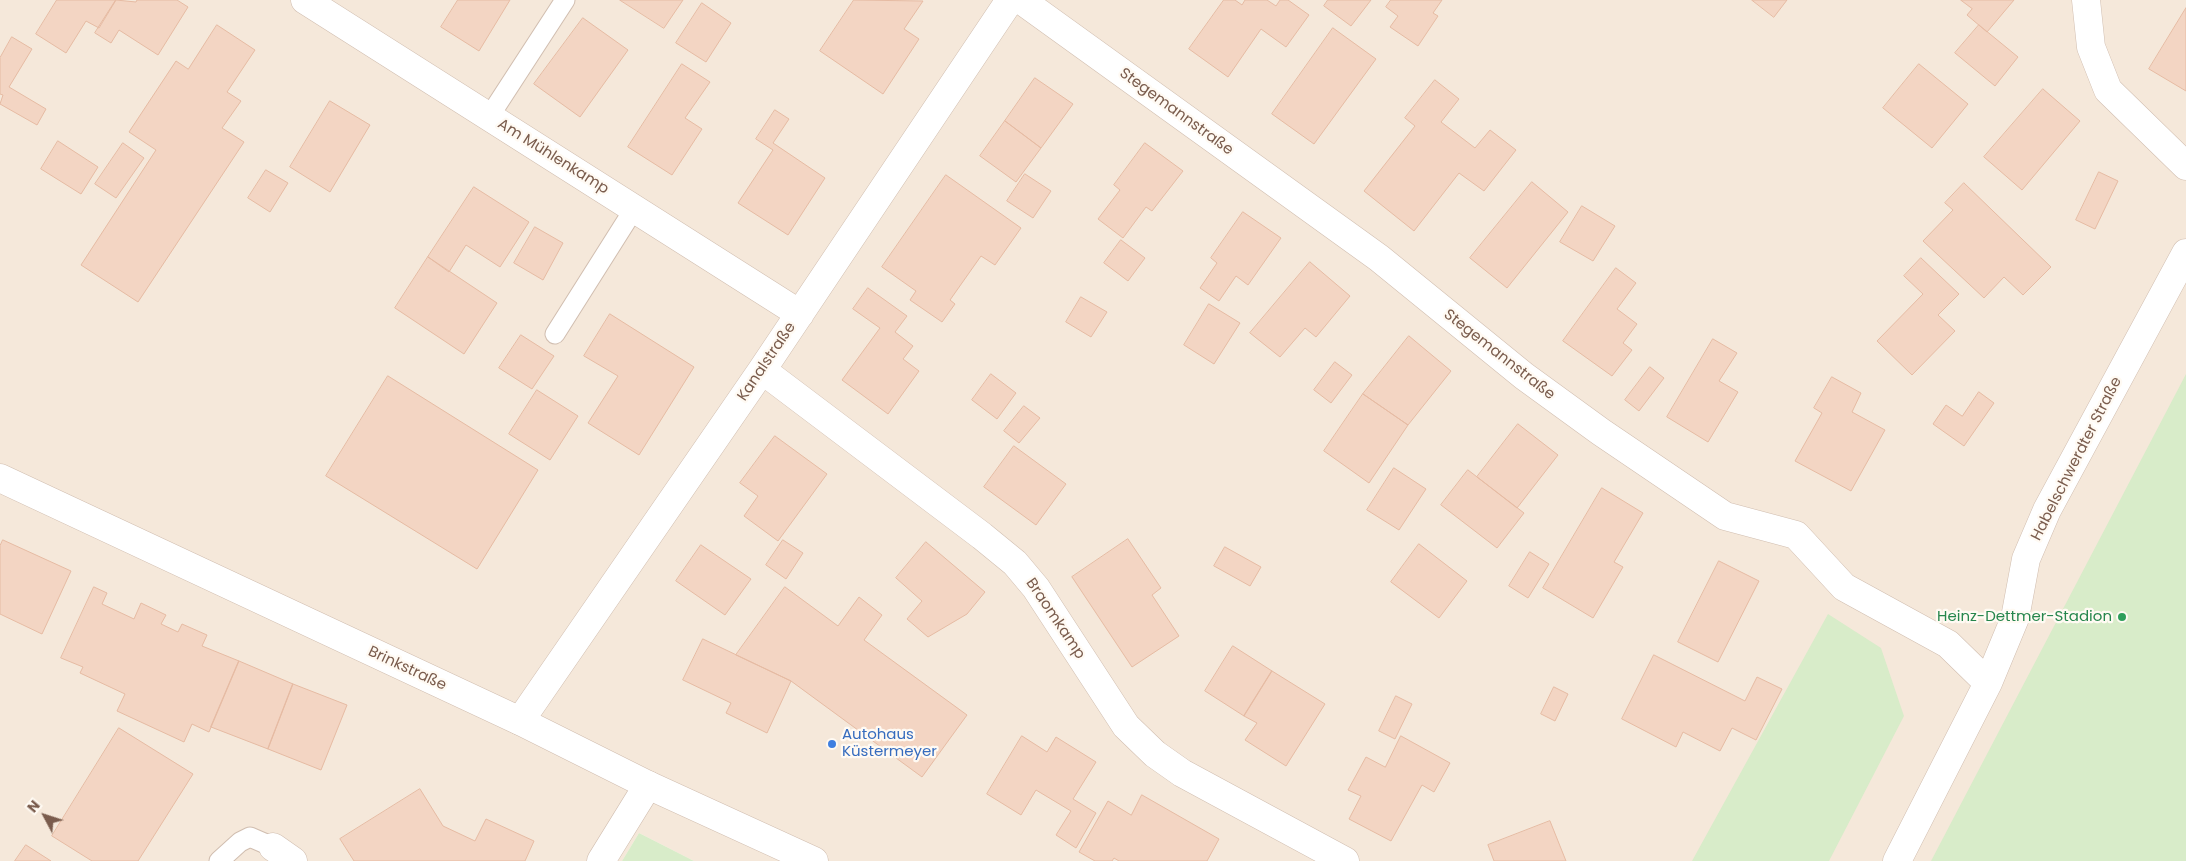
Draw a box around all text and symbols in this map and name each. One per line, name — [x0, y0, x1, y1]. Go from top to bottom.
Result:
street label: Stegemannstraße — [1116, 65, 1236, 159]
street label: Am Mühlenkamp — [494, 116, 612, 198]
street label: Stegemannstraße — [1440, 306, 1558, 404]
street label: Kanalstraße — [734, 319, 800, 405]
street label: Habelschwerdter Straße — [2028, 374, 2126, 544]
street label: Braomkamp — [1021, 575, 1089, 663]
place label: Heinz-Dettmer-Stadion — [1937, 608, 2112, 626]
marker: Heinz-Dettmer-Stadion — [2116, 611, 2128, 623]
street label: Brinkstraße — [365, 643, 449, 695]
place label: Autohaus Küstermeyer — [842, 726, 937, 761]
marker: Autohaus Küstermeyer — [826, 738, 838, 750]
north arrow — [20, 791, 70, 841]
text: N — [22, 796, 45, 817]

